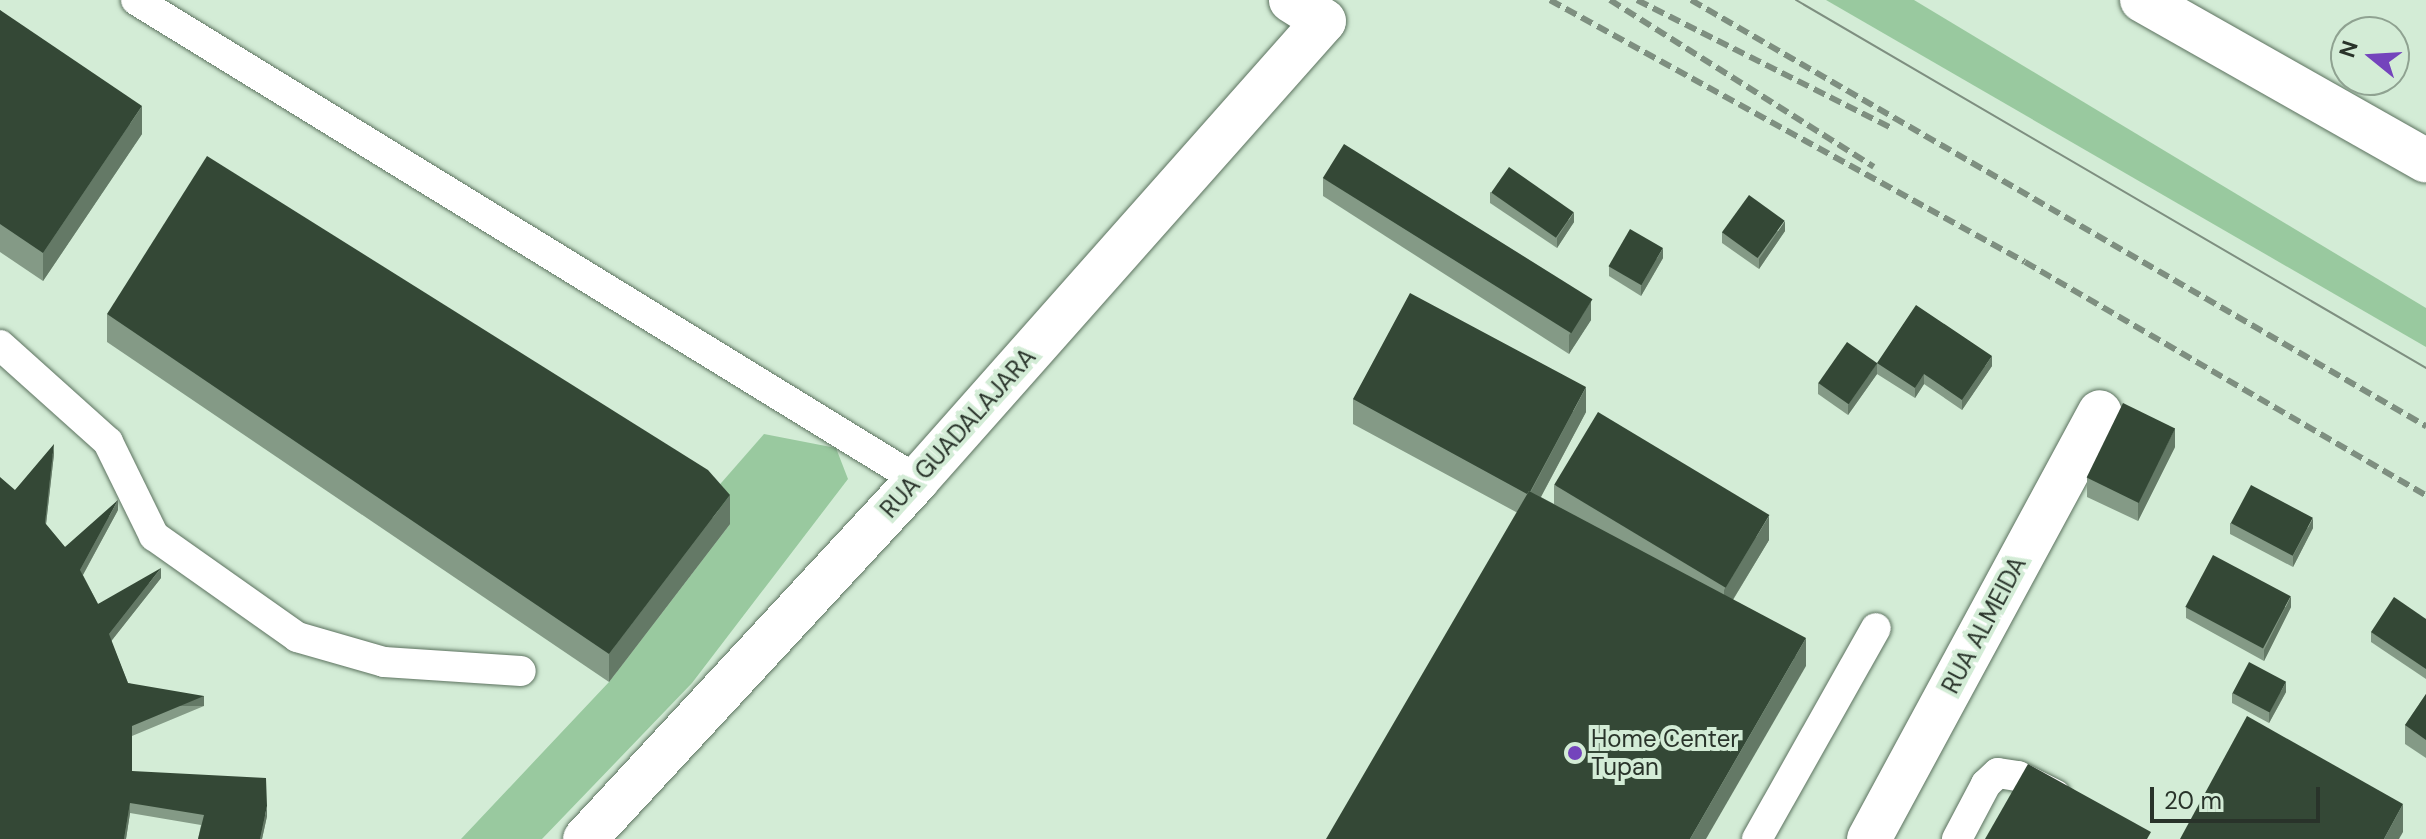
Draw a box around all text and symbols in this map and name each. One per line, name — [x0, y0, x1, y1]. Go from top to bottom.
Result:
north arrow — [2330, 16, 2410, 96]
text: N — [2332, 37, 2365, 61]
street label: RUA GUADALAJARA — [874, 342, 1042, 524]
street label: RUA ALMEIDA — [1936, 552, 2032, 698]
place label: Home Center Tupan — [1591, 725, 1739, 781]
marker: Home Center Tupan — [1566, 744, 1584, 762]
scale bar — [2154, 771, 2324, 821]
text: 20 m — [2164, 785, 2222, 816]

